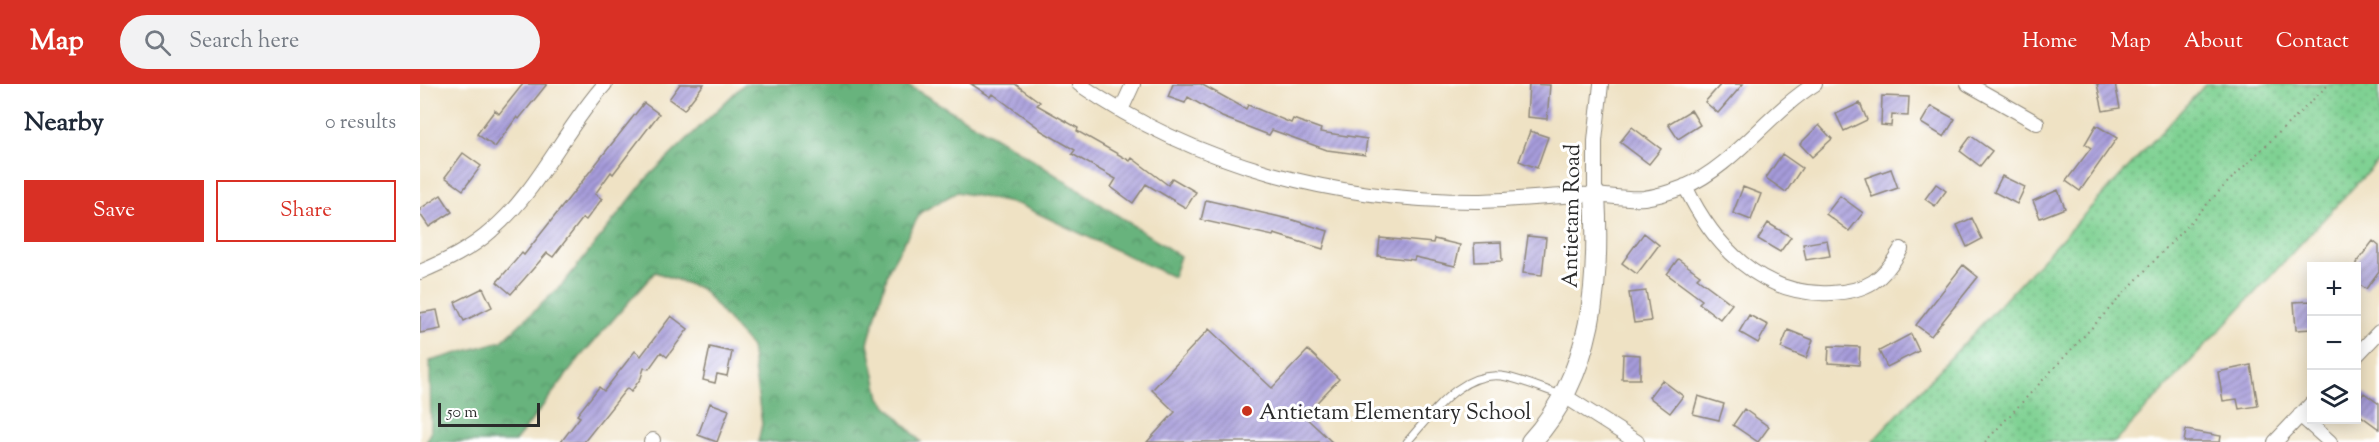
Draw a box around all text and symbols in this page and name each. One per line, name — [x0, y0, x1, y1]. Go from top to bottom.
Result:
search box — [120, 15, 540, 69]
text: Map — [30, 22, 84, 62]
icon: search — [141, 26, 174, 59]
text: Search here — [189, 26, 299, 58]
text: Home — [2022, 27, 2077, 57]
text: Map — [2110, 27, 2151, 57]
text: About — [2184, 27, 2243, 57]
text: Contact — [2276, 27, 2349, 57]
text: Nearby — [24, 105, 104, 142]
text: 0 results — [325, 109, 396, 138]
street label: Antietam Road — [1556, 144, 1590, 289]
button: Save — [24, 180, 204, 242]
button: Share — [216, 180, 396, 242]
map controls — [2307, 262, 2361, 424]
button: + — [2307, 262, 2361, 316]
button: − — [2307, 316, 2361, 370]
button: layers — [2307, 370, 2361, 424]
place label: Antietam Elementary School — [1259, 398, 1531, 430]
scale bar — [438, 400, 540, 428]
text: 50 m — [447, 402, 478, 425]
marker: Antietam Elementary School — [1240, 404, 1254, 418]

